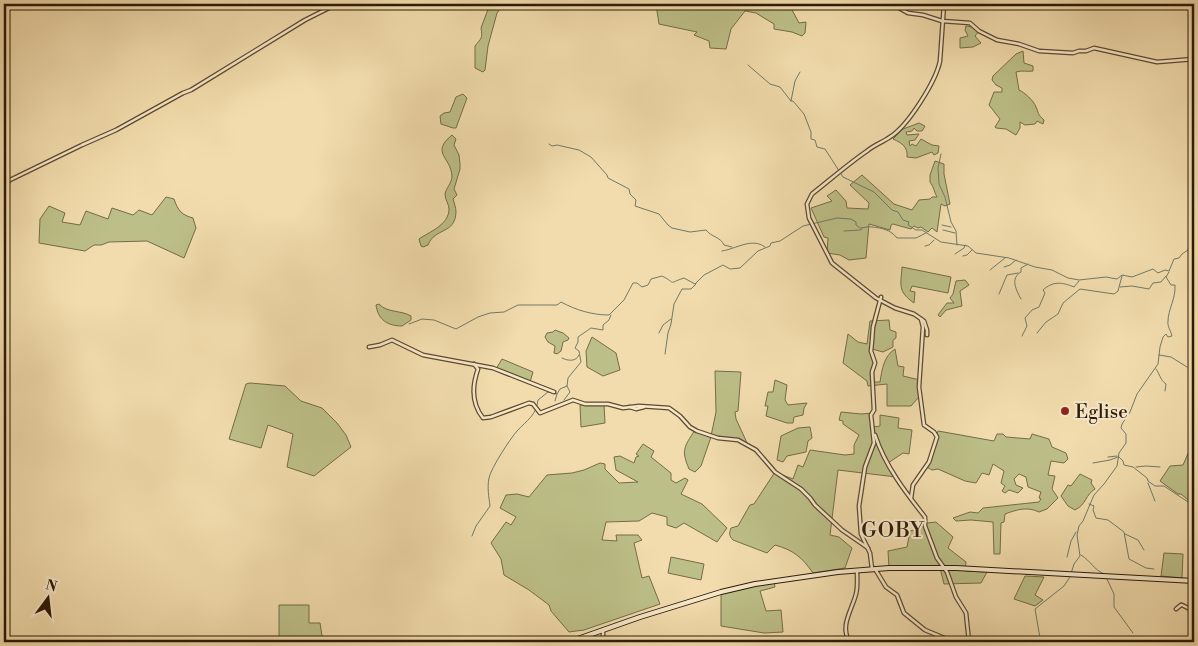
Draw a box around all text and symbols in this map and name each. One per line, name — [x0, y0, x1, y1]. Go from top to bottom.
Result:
place label: Eglise — [1075, 400, 1128, 424]
marker: Eglise — [1059, 405, 1071, 417]
district label: GOBY — [861, 518, 925, 544]
north arrow — [22, 574, 72, 624]
text: N — [43, 576, 59, 597]

